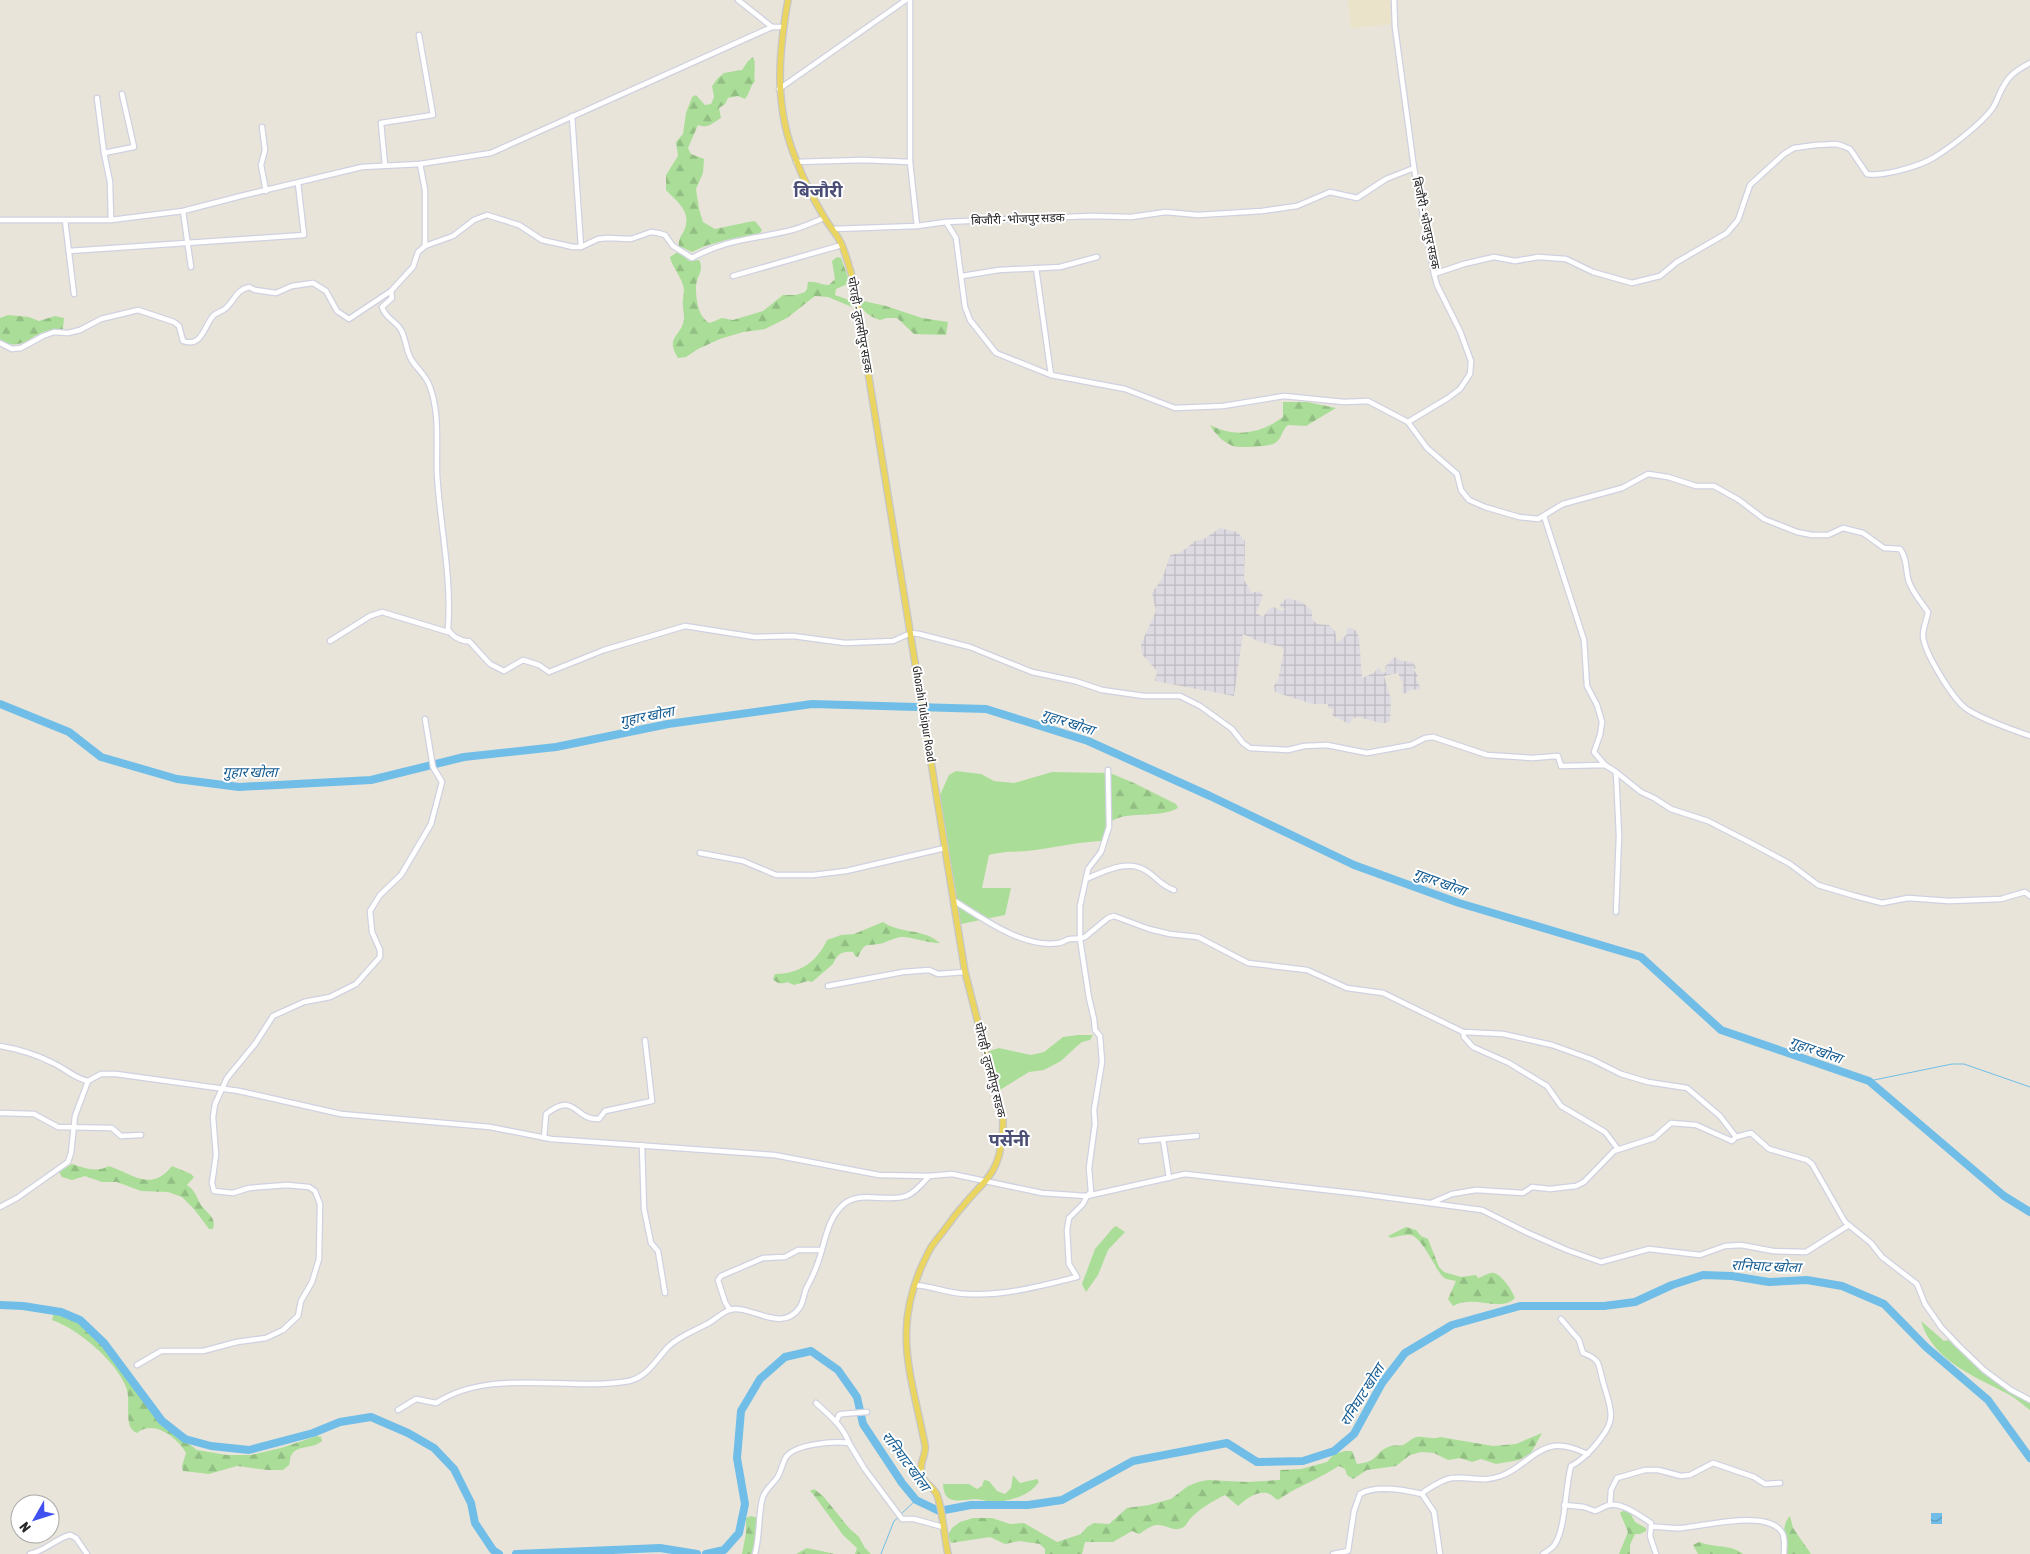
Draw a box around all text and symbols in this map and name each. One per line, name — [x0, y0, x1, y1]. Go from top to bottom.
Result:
street label: बिजौरी - भोजपुर सडक — [1408, 175, 1444, 271]
district label: बिजौरी — [793, 180, 843, 201]
street label: बिजौरी - भोजपुर सडक — [971, 209, 1066, 229]
street label: घोराही - तुलसीपुर सडक — [844, 276, 876, 375]
street label: Ghorahi Tulsipur Road — [909, 665, 939, 763]
water label: गुहार खोला — [619, 702, 679, 730]
water label: गुहार खोला — [1039, 706, 1100, 740]
water label: गुहार खोला — [223, 764, 281, 781]
water label: गुहार खोला — [1411, 865, 1472, 901]
street label: घोराही - तुलसीपुर सडक — [970, 1021, 1010, 1120]
water label: गुहार खोला — [1787, 1034, 1848, 1069]
district label: पर्सेनी — [989, 1129, 1030, 1150]
water label: रानिघाट खोला — [1731, 1257, 1805, 1275]
water label: रानिघाट खोला — [1337, 1358, 1389, 1429]
water label: रानिघाट खोला — [879, 1428, 935, 1496]
north arrow — [10, 1494, 60, 1544]
text: N — [16, 1519, 34, 1535]

